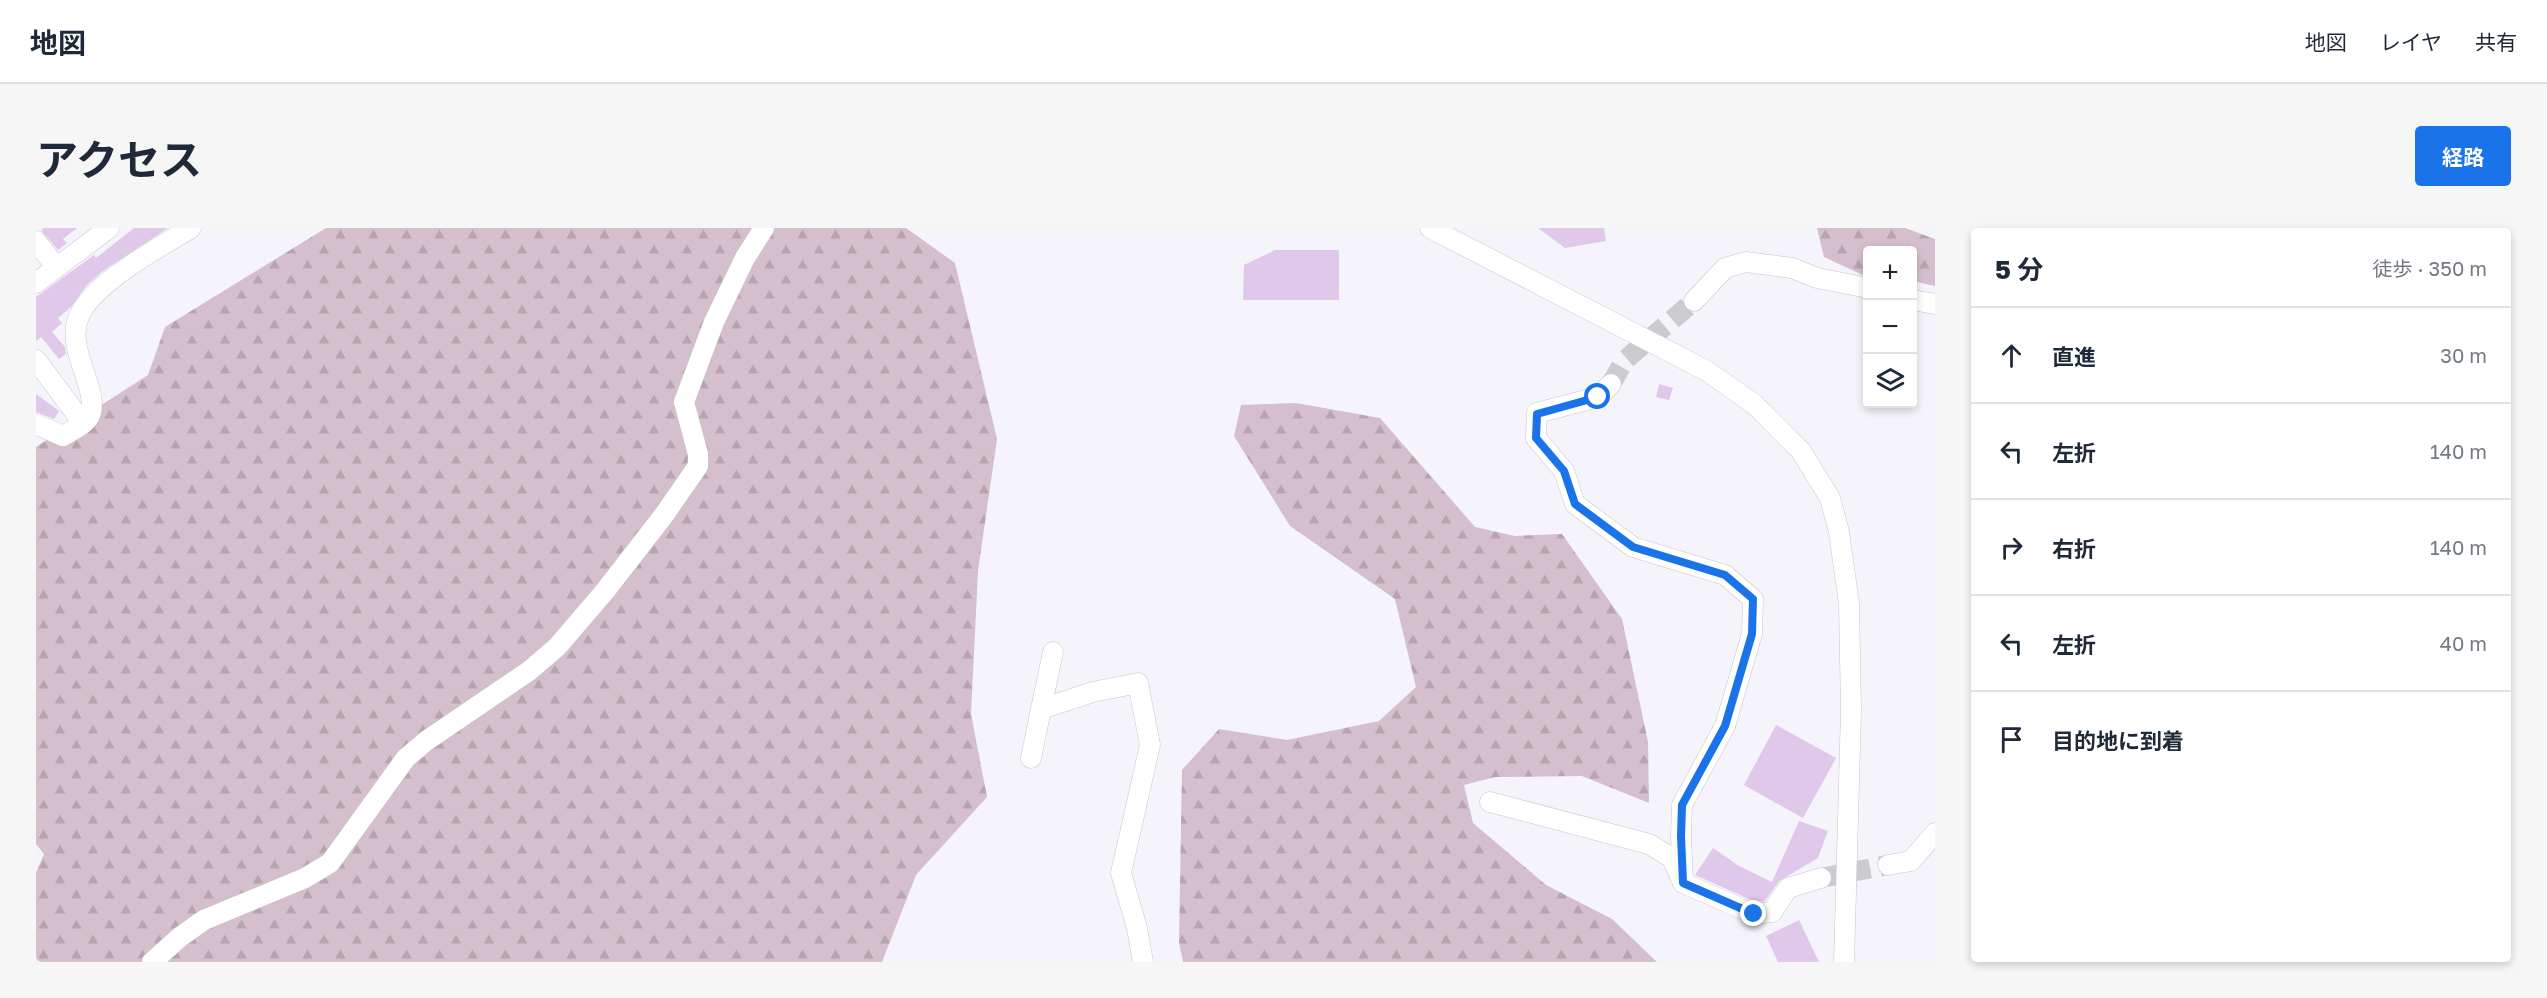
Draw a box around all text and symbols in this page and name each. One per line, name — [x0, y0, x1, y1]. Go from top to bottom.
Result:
text: 地図 — [30, 26, 86, 59]
text: 地図 — [2305, 29, 2347, 55]
text: レイヤ — [2380, 29, 2442, 55]
text: 共有 — [2475, 29, 2517, 55]
button: 経路 — [2415, 126, 2511, 186]
text: アクセス — [36, 134, 202, 184]
map controls — [1863, 246, 1917, 408]
button: + — [1863, 246, 1917, 300]
text: 5 分 — [1995, 254, 2043, 285]
text: 徒歩 · 350 m — [2373, 256, 2487, 280]
button: − — [1863, 300, 1917, 354]
icon: ahead — [1995, 339, 2028, 372]
text: 直進 — [2052, 343, 2096, 370]
text: 30 m — [2440, 343, 2487, 367]
button: layers — [1863, 354, 1917, 408]
route start — [1584, 383, 1610, 409]
icon: left — [1995, 435, 2028, 468]
text: 左折 — [2052, 439, 2096, 466]
text: 140 m — [2430, 439, 2487, 463]
icon: right — [1995, 531, 2028, 564]
text: 右折 — [2052, 535, 2096, 562]
text: 140 m — [2430, 535, 2487, 559]
icon: left — [1995, 627, 2028, 660]
text: 左折 — [2052, 631, 2096, 658]
text: 40 m — [2440, 631, 2487, 655]
icon: arrive — [1995, 723, 2028, 756]
text: 目的地に到着 — [2052, 727, 2184, 754]
route end — [1740, 900, 1766, 926]

